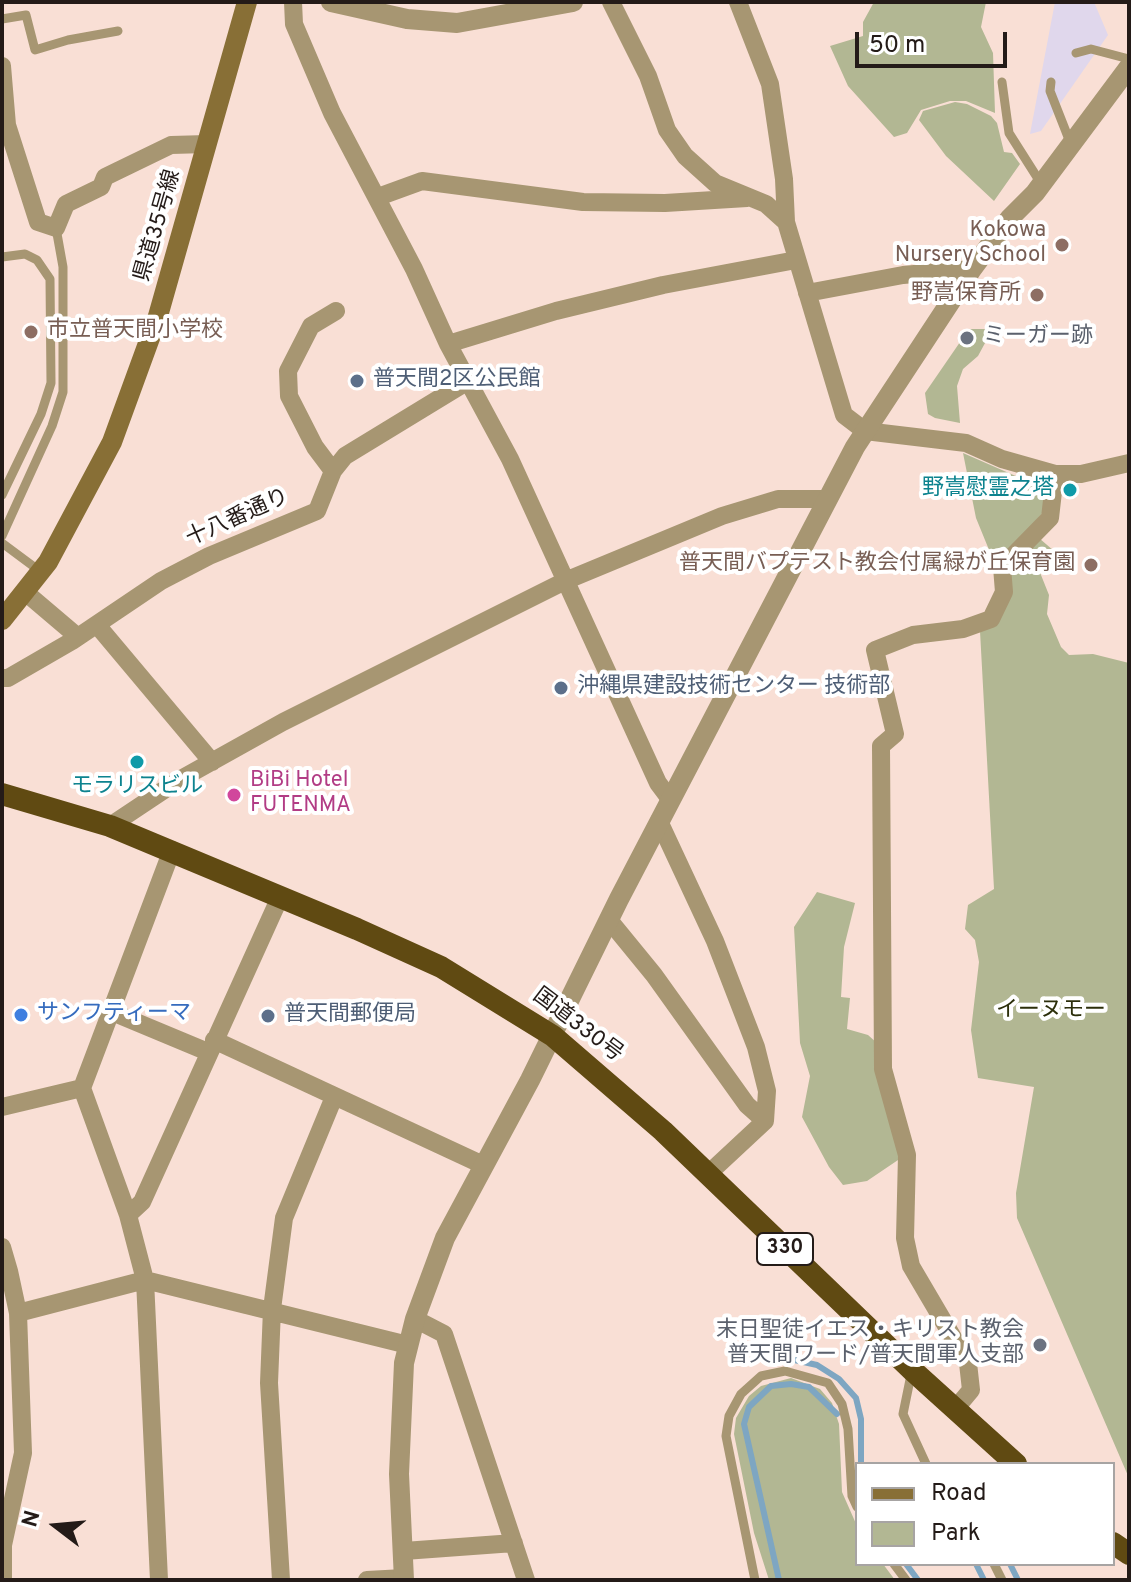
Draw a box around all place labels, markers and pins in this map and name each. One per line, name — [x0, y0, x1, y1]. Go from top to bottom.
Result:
place label: Kokowa Nursery School — [895, 219, 1046, 270]
marker: Kokowa Nursery School — [1053, 236, 1071, 254]
place label: 野嵩保育所 — [911, 282, 1021, 308]
marker: 野嵩保育所 — [1028, 286, 1046, 304]
place label: 市立普天間小学校 — [47, 319, 223, 345]
marker: 市立普天間小学校 — [22, 323, 40, 341]
place label: ミーガー跡 — [983, 325, 1093, 351]
marker: ミーガー跡 — [958, 329, 976, 347]
place label: 普天間2区公民館 — [373, 368, 540, 394]
marker: 普天間2区公民館 — [348, 372, 366, 390]
place label: 野嵩慰霊之塔 — [922, 477, 1054, 503]
marker: 野嵩慰霊之塔 — [1061, 481, 1079, 499]
place label: 普天間バプテスト教会付属緑が丘保育園 — [679, 552, 1075, 578]
marker: 普天間バプテスト教会付属緑が丘保育園 — [1082, 556, 1100, 574]
place label: 沖縄県建設技術センター 技術部 — [577, 675, 890, 701]
marker: 沖縄県建設技術センター 技術部 — [552, 679, 570, 697]
marker: モラリスビル — [128, 753, 146, 771]
place label: BiBi Hotel FUTENMA — [250, 769, 351, 820]
place label: モラリスビル — [71, 775, 203, 801]
marker: BiBi Hotel FUTENMA — [225, 786, 243, 804]
place label: サンフティーマ — [37, 1002, 191, 1028]
place label: 普天間郵便局 — [284, 1003, 416, 1029]
marker: サンフティーマ — [12, 1006, 30, 1024]
marker: 普天間郵便局 — [259, 1007, 277, 1025]
place label: 末日聖徒イエス・キリスト教会 普天間ワード/普天間軍人支部 — [716, 1319, 1024, 1370]
marker: 末日聖徒イエス・キリスト教会 普天間ワード/普天間軍人支部 — [1031, 1336, 1049, 1354]

